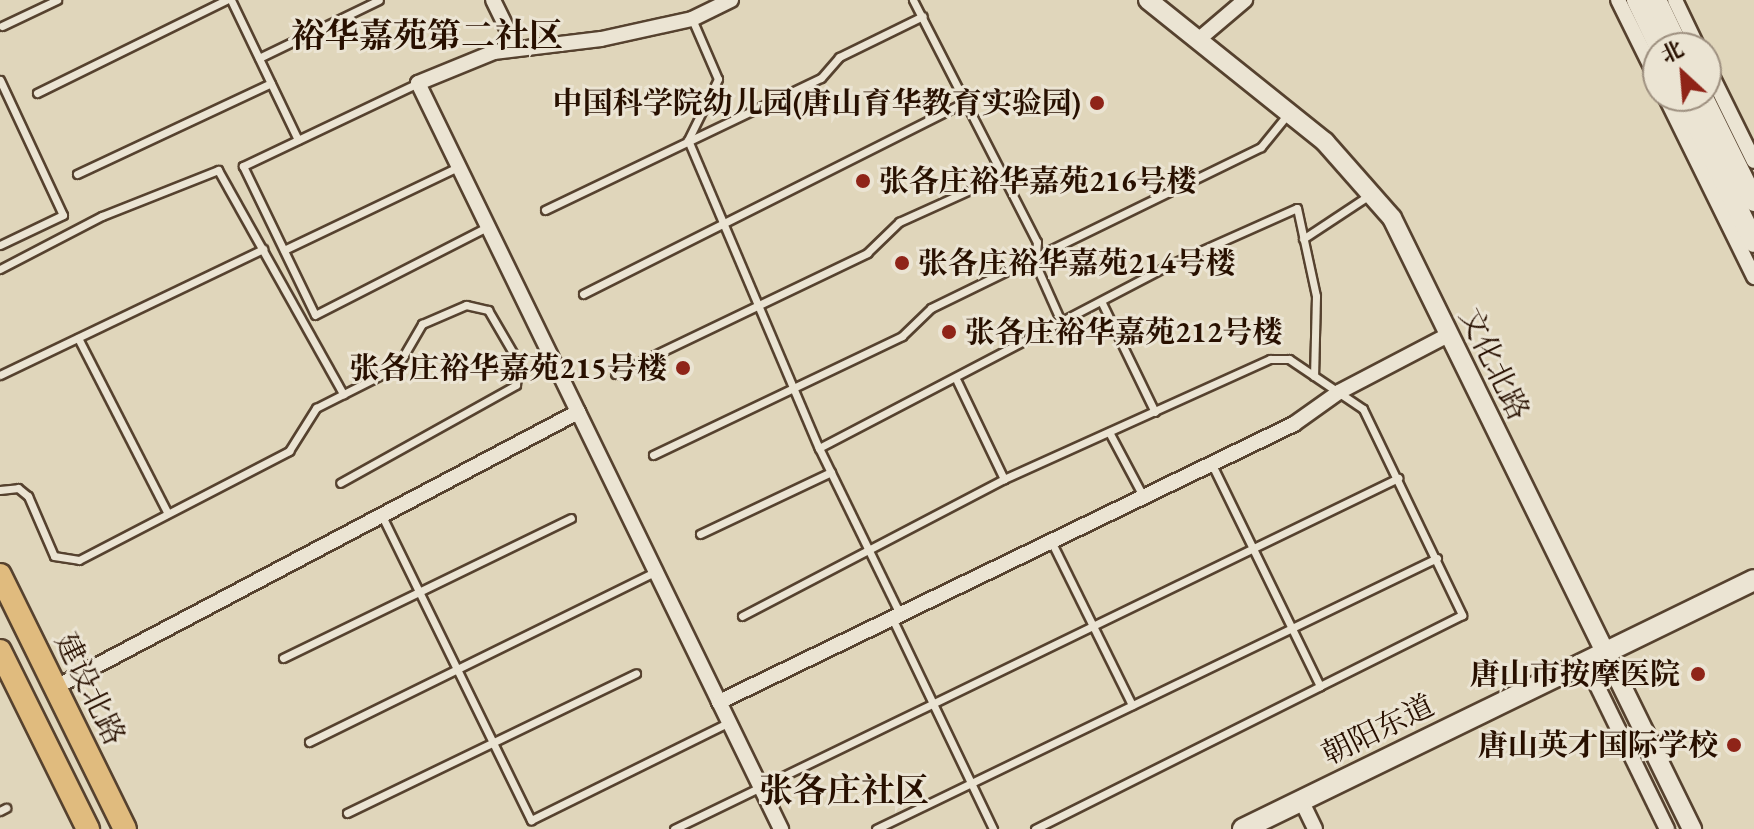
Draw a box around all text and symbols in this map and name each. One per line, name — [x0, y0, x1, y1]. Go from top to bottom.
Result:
district label: 裕华嘉苑第二社区 — [291, 16, 563, 56]
north arrow — [1642, 32, 1722, 112]
text: 北 — [1656, 34, 1688, 70]
place label: 中国科学院幼儿园(唐山育华教育实验园) — [553, 85, 1081, 121]
marker: 中国科学院幼儿园(唐山育华教育实验园) — [1088, 94, 1106, 112]
place label: 张各庄裕华嘉苑216号楼 — [879, 163, 1197, 199]
marker: 张各庄裕华嘉苑216号楼 — [854, 172, 872, 190]
place label: 张各庄裕华嘉苑214号楼 — [918, 245, 1236, 281]
marker: 张各庄裕华嘉苑214号楼 — [893, 254, 911, 272]
street label: 文化北路 — [1452, 302, 1536, 426]
place label: 张各庄裕华嘉苑212号楼 — [965, 314, 1283, 350]
marker: 张各庄裕华嘉苑212号楼 — [940, 323, 958, 341]
place label: 张各庄裕华嘉苑215号楼 — [349, 350, 667, 386]
marker: 张各庄裕华嘉苑215号楼 — [674, 359, 692, 377]
street label: 建设北路 — [48, 627, 132, 751]
place label: 唐山市按摩医院 — [1470, 656, 1680, 692]
marker: 唐山市按摩医院 — [1687, 663, 1709, 685]
street label: 朝阳东道 — [1316, 688, 1440, 772]
place label: 唐山英才国际学校 — [1478, 727, 1718, 763]
marker: 唐山英才国际学校 — [1725, 736, 1743, 754]
district label: 张各庄社区 — [759, 771, 929, 811]

